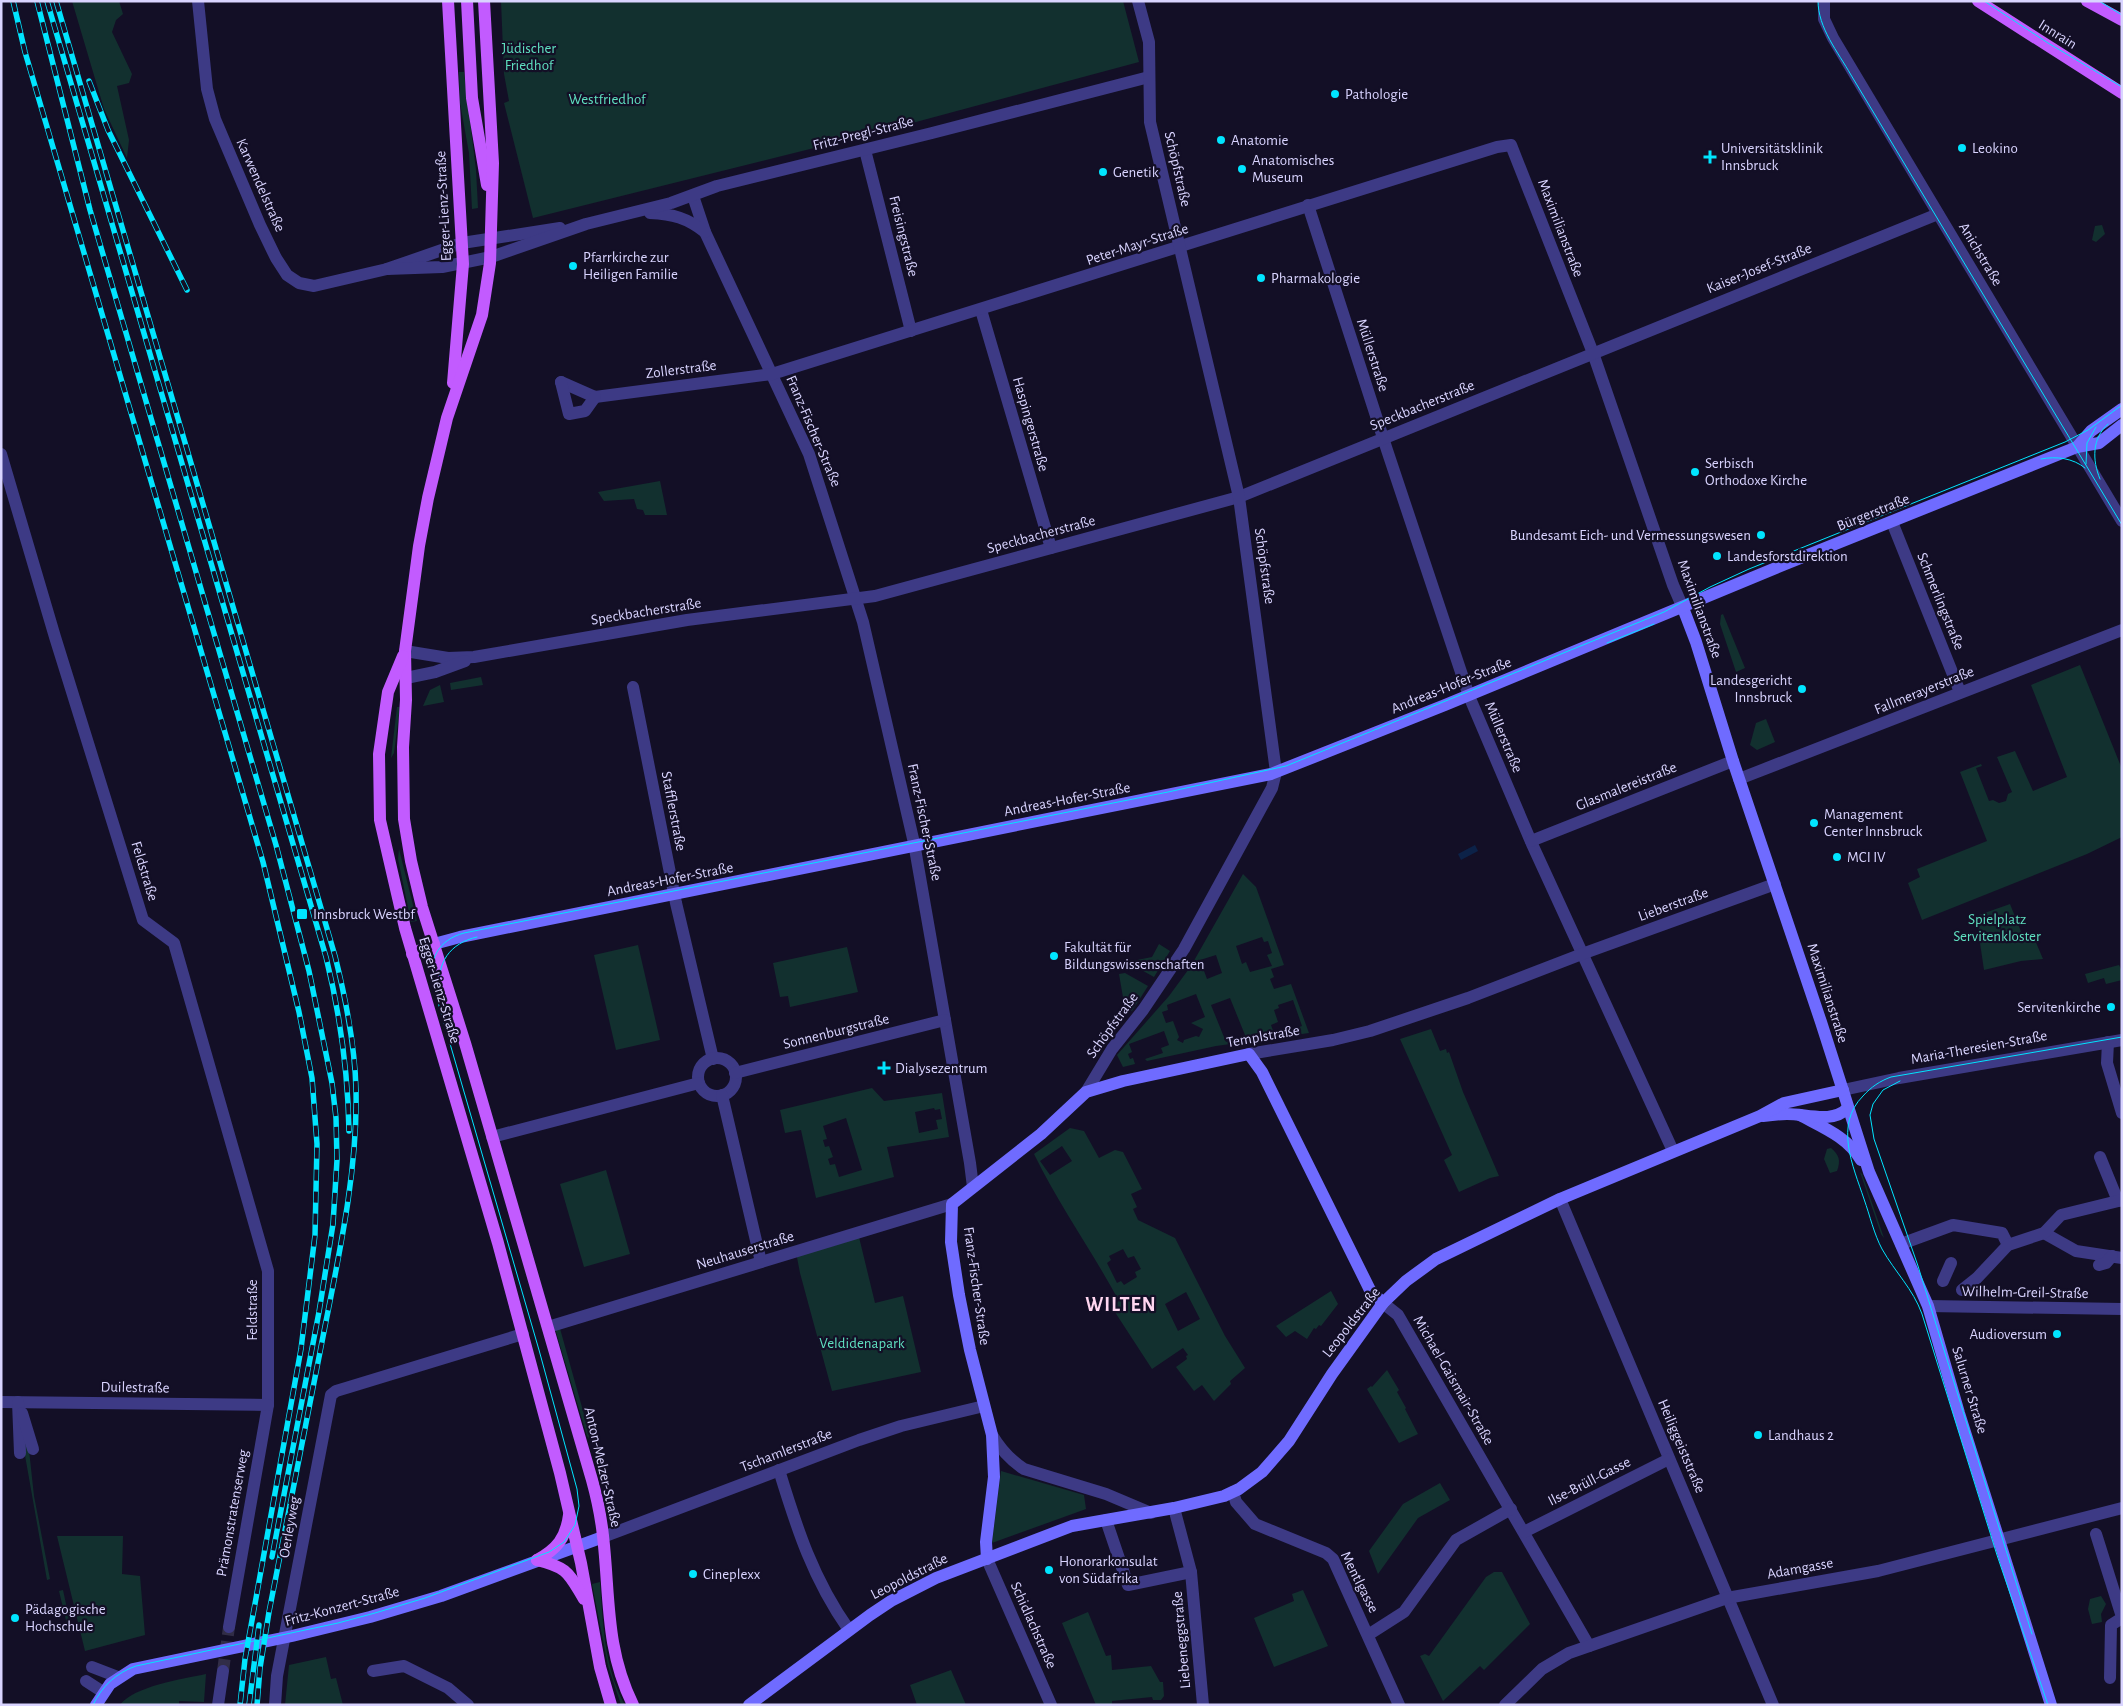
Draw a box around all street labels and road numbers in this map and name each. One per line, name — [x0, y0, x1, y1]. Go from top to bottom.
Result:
street label: Innrain — [2036, 17, 2080, 52]
street label: Fritz-Pregl-Straße — [811, 114, 915, 153]
street label: Schöpfstraße — [1162, 130, 1193, 208]
street label: Karwendelstraße — [233, 136, 288, 234]
street label: Egger-Lienz-Straße — [433, 150, 454, 262]
street label: Maximilianstraße — [1535, 177, 1586, 279]
street label: Freisingstraße — [886, 194, 921, 278]
street label: Anichstraße — [1956, 220, 2005, 288]
street label: Peter-Mayr-Straße — [1084, 221, 1190, 268]
street label: Kaiser-Josef-Straße — [1705, 241, 1814, 296]
street label: Müllerstraße — [1354, 317, 1391, 393]
street label: Zollerstraße — [645, 358, 717, 381]
street label: Franz-Fischer-Straße — [783, 373, 844, 489]
street label: Haspingerstraße — [1010, 375, 1051, 473]
street label: Speckbacherstraße — [1368, 378, 1477, 433]
street label: Bürgerstraße — [1835, 491, 1912, 534]
street label: Speckbacherstraße — [985, 513, 1097, 556]
street label: Schöpfstraße — [1252, 527, 1277, 605]
street label: Schmerlingstraße — [1914, 550, 1967, 652]
street label: Maximilianstraße — [1675, 558, 1724, 660]
street label: Speckbacherstraße — [590, 595, 702, 628]
street label: Andreas-Hofer-Straße — [1389, 654, 1514, 716]
street label: Fallmerayerstraße — [1872, 664, 1976, 717]
street label: Müllerstraße — [1482, 699, 1525, 775]
street label: Glasmalereistraße — [1574, 759, 1679, 813]
street label: Franz-Fischer-Straße — [905, 762, 944, 882]
street label: Stafflerstraße — [658, 770, 689, 852]
street label: Andreas-Hofer-Straße — [1003, 780, 1132, 819]
street label: Feldstraße — [128, 840, 161, 903]
street label: Andreas-Hofer-Straße — [606, 860, 735, 899]
street label: Lieberstraße — [1636, 885, 1710, 924]
street label: Egger-Lienz-Straße — [416, 935, 463, 1045]
street label: Maximilianstraße — [1804, 942, 1851, 1045]
street label: Schöpfstraße — [1084, 990, 1141, 1061]
street label: Sonnenburgstraße — [782, 1011, 891, 1052]
street label: Templstraße — [1225, 1023, 1301, 1050]
street label: Maria-Theresien-Straße — [1910, 1028, 2049, 1067]
street label: Franz-Fischer-Straße — [961, 1226, 992, 1346]
street label: Neuhauserstraße — [694, 1228, 796, 1272]
street label: Feldstraße — [245, 1279, 260, 1341]
street label: Wilhelm-Greil-Straße — [1961, 1284, 2089, 1301]
street label: Leopoldstraße — [1320, 1285, 1383, 1360]
street label: Michael-Gaismair-Straße — [1410, 1313, 1497, 1447]
street label: Salurner Straße — [1949, 1345, 1990, 1436]
street label: Duilestraße — [100, 1379, 170, 1396]
street label: Heiliggeiststraße — [1655, 1397, 1708, 1495]
street label: Anton-Melzer-Straße — [581, 1406, 624, 1529]
street label: Tschamlerstraße — [738, 1426, 834, 1475]
street label: Prämonstratenserweg — [214, 1448, 251, 1578]
street label: Ilse-Brüll-Gasse — [1545, 1454, 1633, 1509]
street label: Oerleyweg — [277, 1494, 302, 1559]
street label: Mentlgasse — [1338, 1549, 1381, 1615]
street label: Leopoldstraße — [868, 1551, 950, 1602]
street label: Adamgasse — [1766, 1555, 1834, 1582]
street label: Schidlachstraße — [1008, 1580, 1059, 1671]
street label: Fritz-Konzert-Straße — [283, 1584, 401, 1629]
street label: Liebeneggstraße — [1170, 1591, 1193, 1689]

